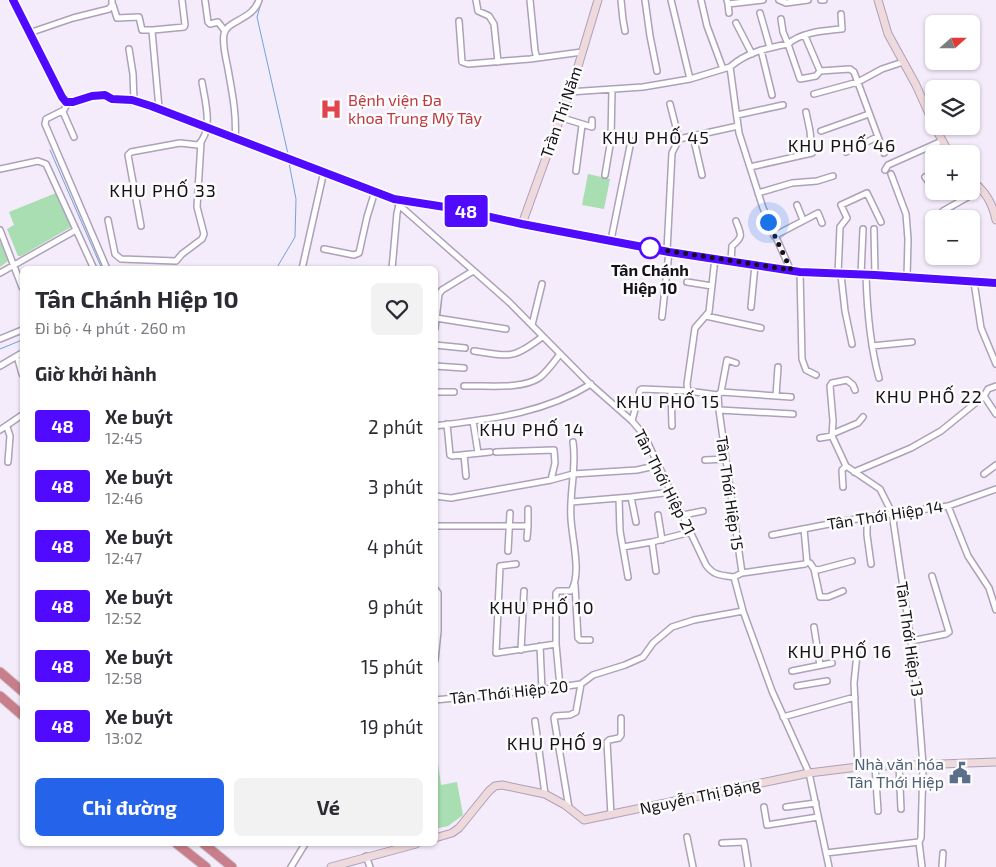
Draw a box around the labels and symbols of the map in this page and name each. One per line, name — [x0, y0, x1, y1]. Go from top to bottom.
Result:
north arrow — [925, 15, 980, 70]
street label: Trần Thị Năm — [536, 63, 585, 160]
place label: Bệnh viện Đa khoa Trung Mỹ Tây — [348, 90, 483, 127]
hospital icon: Bệnh viện Đa khoa Trung Mỹ Tây — [318, 96, 344, 122]
district label: KHU PHỐ 45 — [602, 126, 710, 148]
district label: KHU PHỐ 46 — [788, 134, 896, 156]
district label: KHU PHỐ 33 — [109, 179, 217, 201]
line badge: 48 — [444, 195, 488, 227]
your location — [756, 210, 781, 235]
marker: Tân Chánh Hiệp 10 — [639, 237, 661, 259]
place label: Tân Chánh Hiệp 10 — [611, 260, 689, 297]
district label: KHU PHỐ 22 — [875, 385, 983, 407]
district label: KHU PHỐ 15 — [616, 390, 720, 412]
district label: KHU PHỐ 14 — [479, 418, 585, 440]
street label: Tân Thới Hiệp 21 — [631, 426, 700, 538]
street label: Tân Thới Hiệp 15 — [713, 434, 748, 551]
street label: Tân Thới Hiệp 14 — [826, 496, 944, 533]
street label: Tân Thới Hiệp 13 — [893, 580, 928, 698]
district label: KHU PHỐ 10 — [489, 596, 595, 618]
district label: KHU PHỐ 16 — [788, 640, 892, 662]
street label: Tân Thới Hiệp 20 — [449, 676, 569, 707]
district label: KHU PHỐ 9 — [507, 732, 603, 754]
place label: Nhà văn hóa Tân Thới Hiệp — [847, 754, 944, 791]
public building icon: Nhà văn hóa Tân Thới Hiệp — [947, 760, 973, 786]
street label: Nguyễn Thị Đặng — [638, 773, 762, 818]

